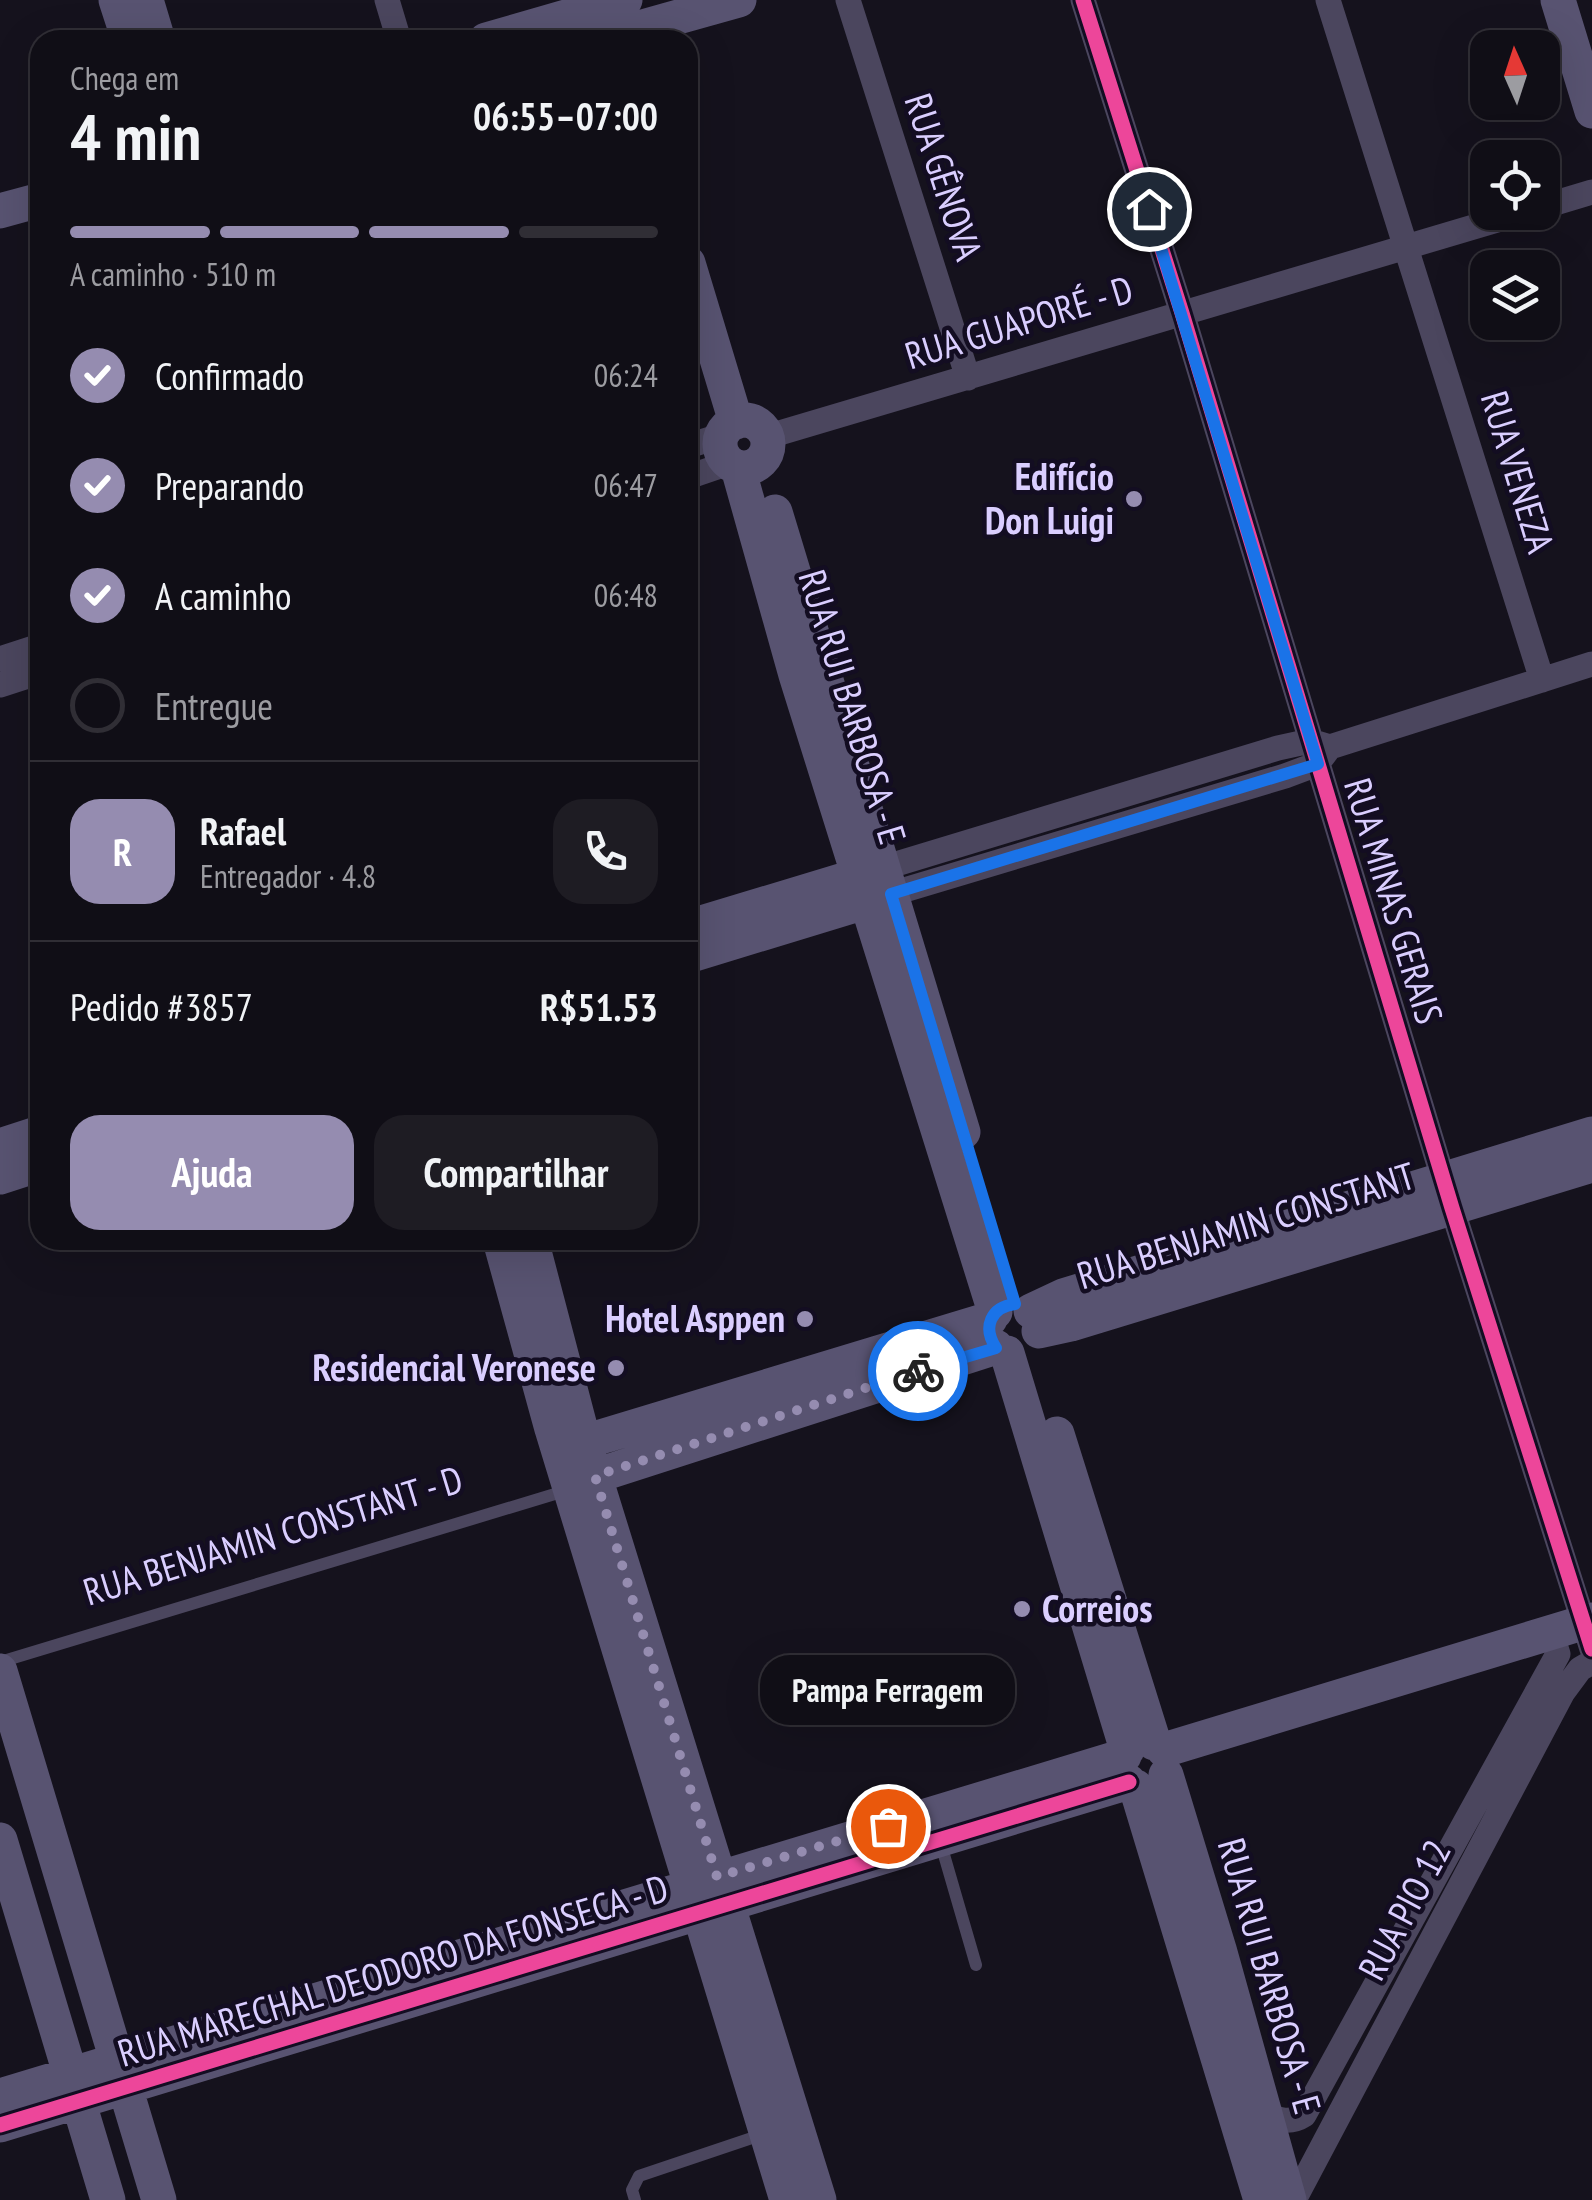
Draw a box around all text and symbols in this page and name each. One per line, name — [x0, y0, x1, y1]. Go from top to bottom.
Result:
north arrow — [1470, 30, 1560, 120]
map controls — [1470, 30, 1560, 340]
text: Chega em — [70, 57, 179, 99]
street label: RUA GÊNOVA — [894, 87, 994, 266]
text: 06:55–07:00 — [473, 91, 658, 140]
text: 4 min — [70, 94, 201, 178]
button: locate — [1470, 140, 1560, 230]
pin — [1107, 167, 1192, 252]
icon: home — [1122, 182, 1177, 237]
button: layers — [1470, 250, 1560, 340]
text: A caminho · 510 m — [70, 253, 276, 295]
street label: RUA GUAPORÉ - D — [899, 264, 1138, 379]
icon: check — [70, 348, 125, 403]
text: Confirmado — [155, 351, 304, 400]
text: 06:24 — [594, 354, 658, 396]
street label: RUA VENEZA — [1471, 385, 1566, 558]
place label: Edifício Don Luigi — [985, 451, 1114, 544]
icon: check — [70, 458, 125, 513]
text: Preparando — [155, 461, 304, 510]
text: 06:47 — [594, 464, 658, 506]
marker: Edifício Don Luigi — [1123, 488, 1145, 510]
street label: RUA RUI BARBOSA - E — [788, 564, 918, 850]
icon: check — [70, 568, 125, 623]
text: A caminho — [155, 571, 291, 620]
text: 06:48 — [594, 574, 658, 616]
text: Entregue — [155, 681, 273, 730]
street label: RUA MINAS GERAIS — [1334, 772, 1455, 1029]
button: phone — [553, 799, 658, 904]
text: Rafael — [200, 806, 286, 855]
text: R — [113, 827, 132, 876]
text: Entregador · 4.8 — [200, 855, 376, 897]
text: Pedido #3857 — [70, 982, 253, 1031]
text: R$51.53 — [540, 982, 658, 1031]
button: Ajuda — [70, 1115, 354, 1230]
button: Compartilhar — [374, 1115, 658, 1230]
street label: RUA BENJAMIN CONSTANT — [1071, 1150, 1420, 1299]
place label: Hotel Asppen — [605, 1293, 785, 1342]
marker: Hotel Asppen — [794, 1308, 816, 1330]
courier — [868, 1321, 968, 1421]
place label: Residencial Veronese — [313, 1342, 596, 1391]
icon: bike — [891, 1344, 946, 1399]
marker: Residencial Veronese — [605, 1357, 627, 1379]
street label: RUA BENJAMIN CONSTANT - D — [77, 1454, 468, 1616]
place label: Correios — [1042, 1583, 1152, 1632]
marker: Correios — [1011, 1598, 1033, 1620]
callout: Pampa Ferragem — [760, 1656, 1016, 1726]
text: Pampa Ferragem — [792, 1669, 983, 1711]
pin — [846, 1784, 931, 1869]
icon: bag — [861, 1799, 916, 1854]
street label: RUA PIO 12 — [1346, 1831, 1461, 1988]
street label: RUA RUI BARBOSA - E — [1208, 1832, 1333, 2119]
street label: RUA MARECHAL DEODORO DA FONSECA - D — [112, 1862, 674, 2077]

